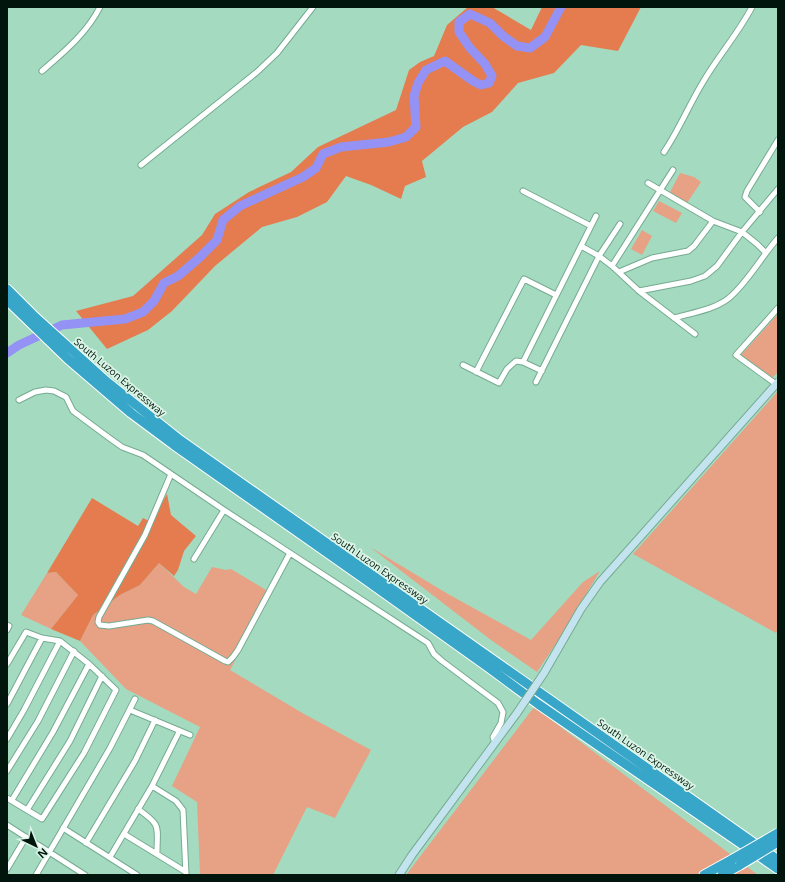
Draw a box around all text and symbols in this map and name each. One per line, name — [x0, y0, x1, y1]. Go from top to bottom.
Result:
street label: South Luzon Expressway — [71, 335, 169, 420]
street label: South Luzon Expressway — [329, 529, 432, 607]
street label: South Luzon Expressway — [595, 715, 698, 793]
north arrow — [16, 826, 56, 866]
text: N — [35, 845, 52, 862]

